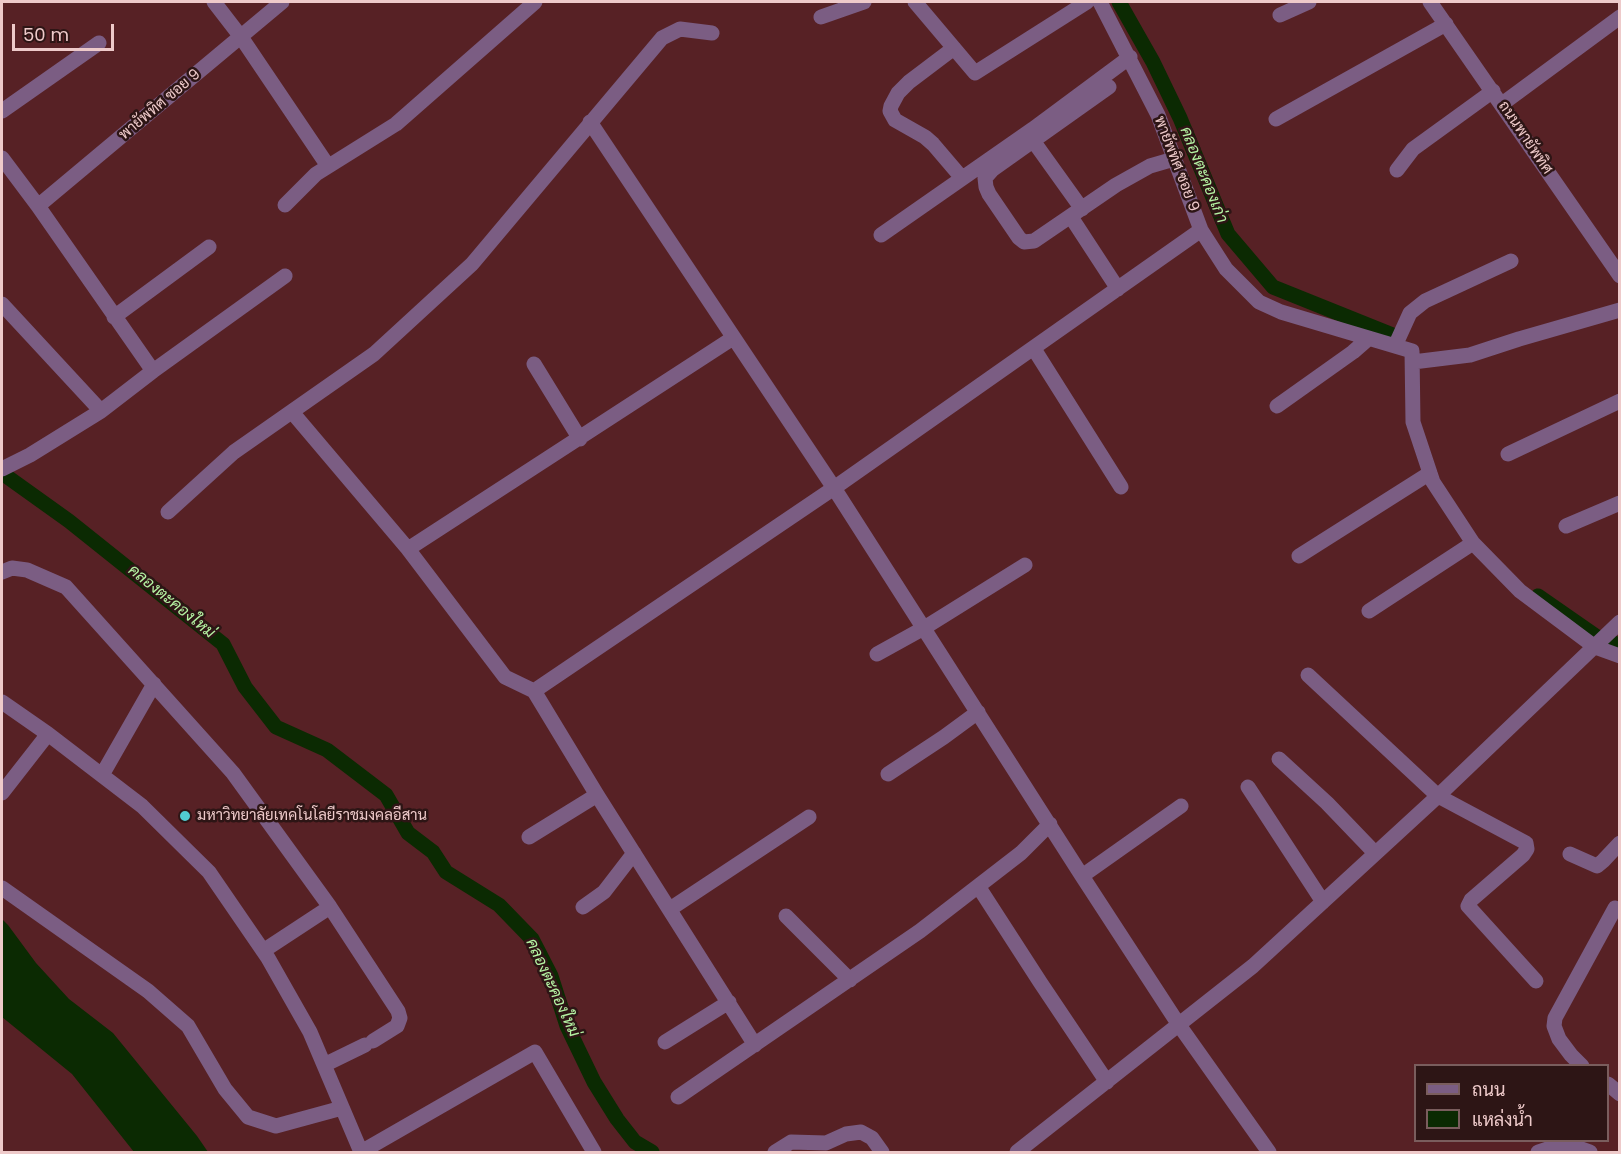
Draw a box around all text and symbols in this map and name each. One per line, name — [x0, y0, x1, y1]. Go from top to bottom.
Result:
scale bar — [15, 12, 117, 50]
text: 50 m — [23, 22, 69, 47]
street label: พายัพทิศ ซอย 9 — [116, 66, 204, 144]
street label: ถนนพายัพทิศ — [1494, 98, 1556, 178]
street label: พายัพทิศ ซอย 9 — [1150, 114, 1202, 214]
water label: คลองตะคองเก่า — [1175, 124, 1231, 226]
water label: คลองตะคองใหม่ — [124, 561, 218, 643]
place label: มหาวิทยาลัยเทคโนโลยีราชมงคลอีสาน — [197, 807, 427, 825]
marker: มหาวิทยาลัยเทคโนโลยีราชมงคลอีสาน — [178, 809, 192, 823]
water label: คลองตะคองใหม่ — [521, 936, 583, 1040]
legend — [1414, 1064, 1609, 1142]
text: ถนน — [1472, 1077, 1505, 1102]
text: แหล่งน้ำ — [1472, 1107, 1533, 1132]

